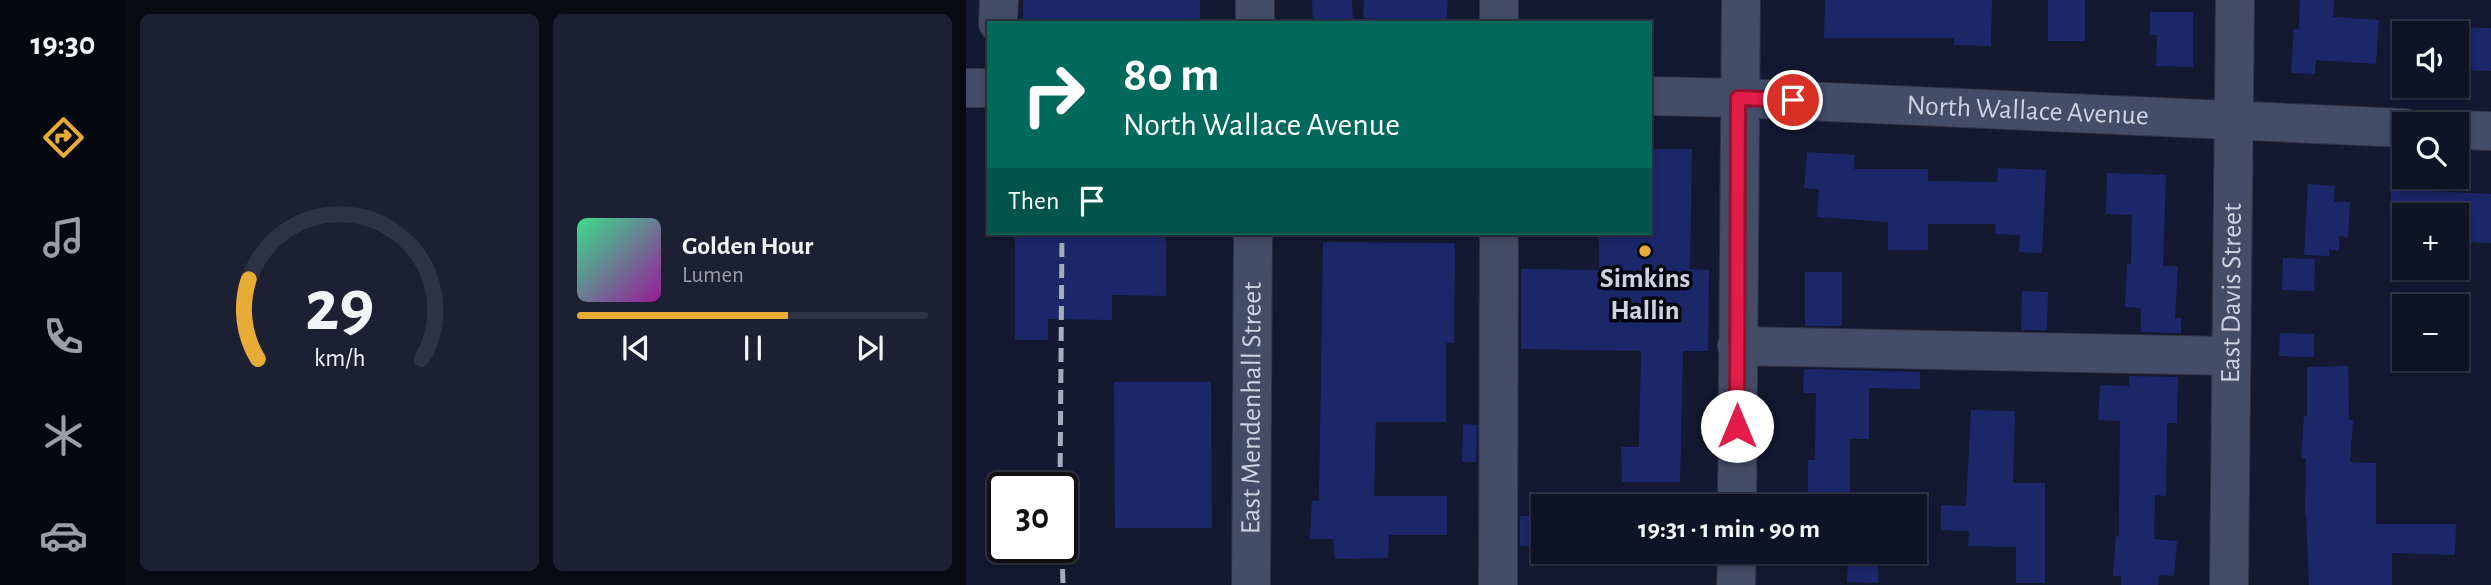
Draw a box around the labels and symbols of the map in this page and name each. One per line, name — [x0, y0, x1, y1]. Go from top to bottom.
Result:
pin — [1763, 70, 1823, 130]
street label: North Wallace Avenue — [1906, 92, 2149, 130]
street label: East Davis Street — [2217, 203, 2247, 383]
marker: Simkins Hallin — [1637, 243, 1653, 259]
place label: Simkins Hallin — [1600, 265, 1690, 325]
street label: East Mendenhall Street — [1237, 282, 1267, 534]
position arrow — [1700, 389, 1774, 463]
speed limit sign: 30 — [987, 472, 1078, 563]

